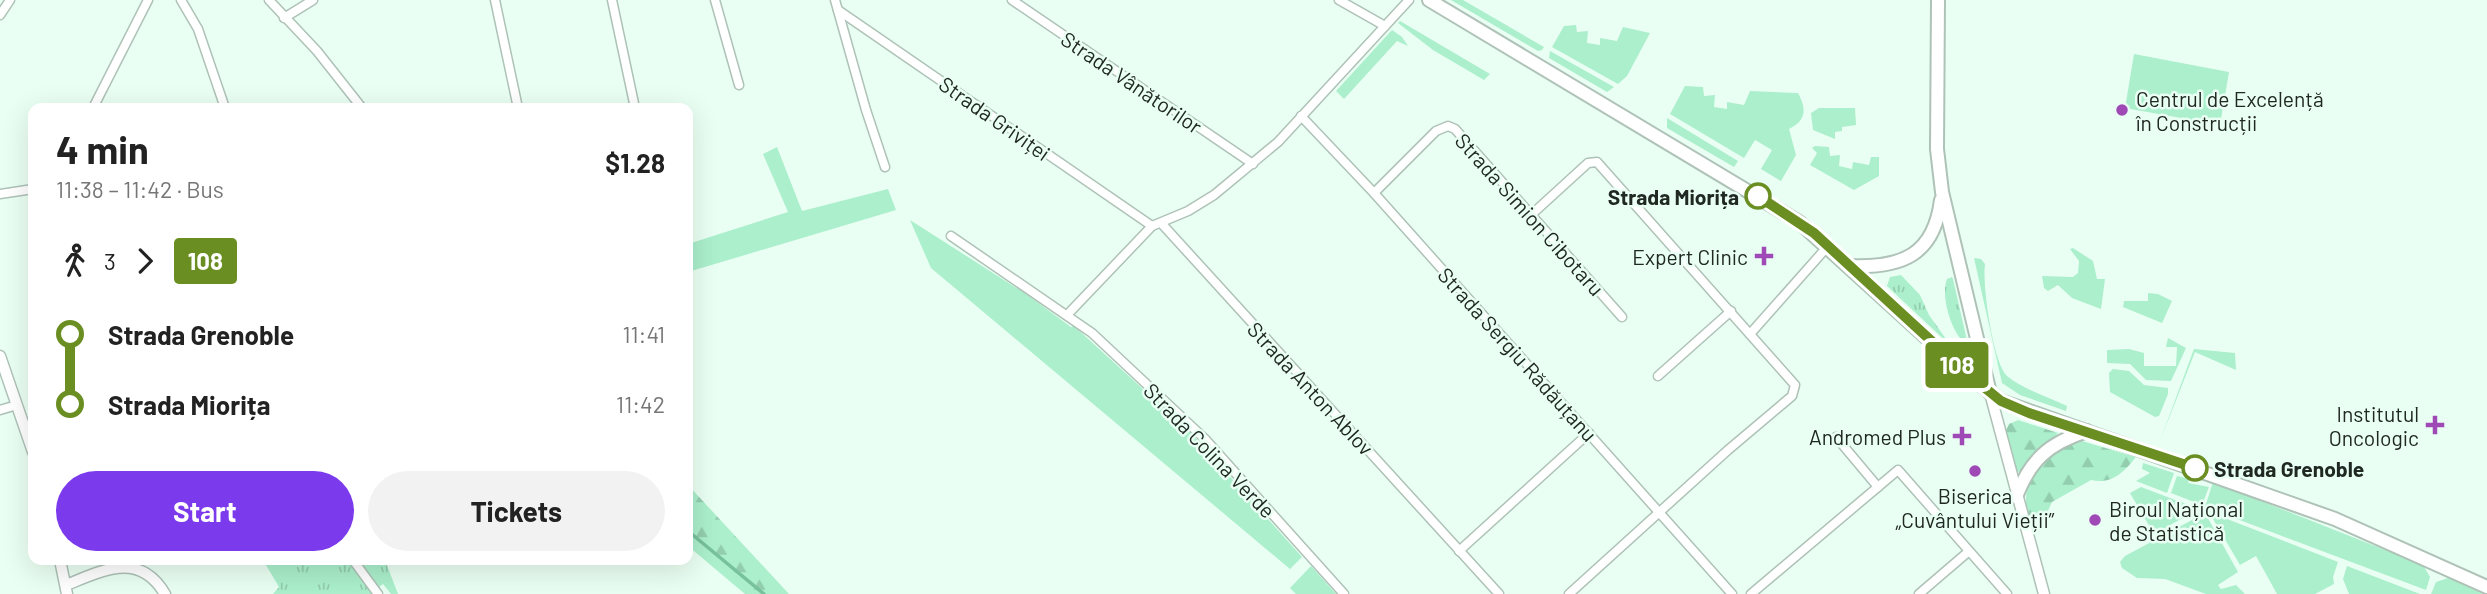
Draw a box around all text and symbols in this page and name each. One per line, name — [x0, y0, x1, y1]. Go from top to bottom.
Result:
street label: Strada Vânătorilor — [1057, 26, 1207, 139]
street label: Strada Griviței — [935, 71, 1055, 165]
place label: Centrul de Excelență în Construcții — [2135, 86, 2324, 135]
marker: Centrul de Excelență în Construcții — [2114, 102, 2130, 118]
text: 4 min — [56, 126, 149, 172]
street label: Strada Simion Cibotaru — [1450, 128, 1610, 300]
text: $1.28 — [605, 147, 665, 178]
text: 11:38 – 11:42 · Bus — [56, 175, 224, 203]
marker: Strada Miorița — [1745, 183, 1771, 209]
place label: Strada Miorița — [1608, 184, 1739, 209]
icon: walk — [56, 242, 94, 280]
icon: forward — [126, 242, 164, 280]
place label: Expert Clinic — [1632, 244, 1748, 269]
text: 108 — [188, 246, 223, 275]
marker: Expert Clinic — [1754, 246, 1774, 266]
text: 3 — [104, 247, 116, 275]
street label: Strada Sergiu Rădăuțanu — [1433, 262, 1603, 446]
street label: Strada Anton Ablov — [1243, 316, 1379, 460]
text: Strada Grenoble — [108, 319, 294, 350]
text: 11:41 — [622, 320, 665, 348]
line badge: 108 — [1917, 342, 1997, 388]
text: 108 — [1939, 350, 1975, 379]
street label: Strada Colina Verde — [1139, 377, 1281, 523]
text: Strada Miorița — [108, 389, 270, 420]
text: 11:42 — [616, 390, 665, 418]
place label: Institutul Oncologic — [2329, 401, 2419, 450]
marker: Institutul Oncologic — [2425, 415, 2445, 435]
place label: Andromed Plus — [1809, 424, 1946, 449]
marker: Andromed Plus — [1952, 426, 1972, 446]
marker: Strada Grenoble — [2182, 455, 2208, 481]
place label: Strada Grenoble — [2214, 456, 2364, 481]
marker: Biserica „Cuvântului Vieții” — [1967, 463, 1983, 479]
button: Start — [56, 471, 354, 551]
button: Tickets — [368, 471, 665, 551]
place label: Biserica „Cuvântului Vieții” — [1896, 483, 2055, 532]
place label: Biroul Național de Statistică — [2109, 496, 2243, 545]
marker: Biroul Național de Statistică — [2087, 512, 2103, 528]

